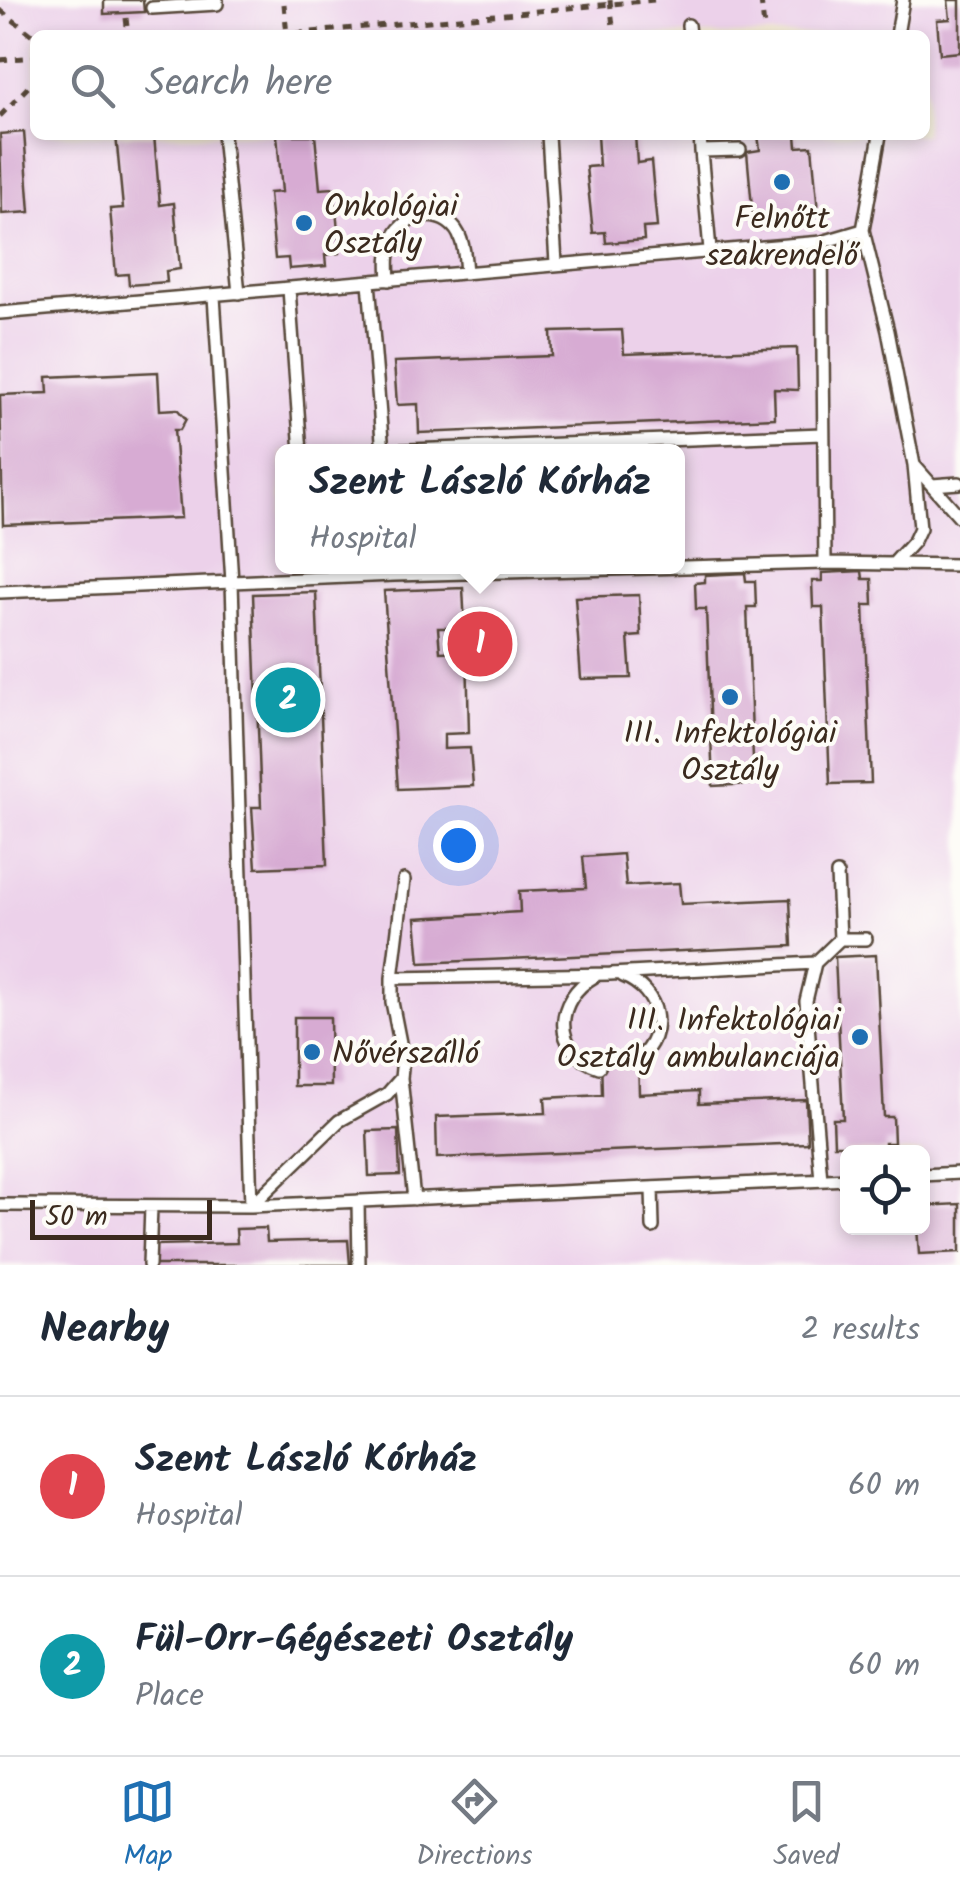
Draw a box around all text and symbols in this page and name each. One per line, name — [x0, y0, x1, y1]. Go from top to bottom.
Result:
search box — [30, 30, 930, 140]
text: Search here — [145, 55, 332, 115]
icon: search — [65, 58, 120, 113]
marker: Felnőtt szakrendelő — [771, 171, 793, 193]
place label: Onkológiai Osztály — [324, 182, 459, 270]
place label: Felnőtt szakrendelő — [706, 194, 861, 282]
marker: Onkológiai Osztály — [293, 212, 315, 234]
popup — [275, 444, 685, 574]
text: Szent László Kórház — [309, 454, 651, 514]
text: Hospital — [309, 514, 417, 565]
pin: 1 — [448, 606, 512, 682]
pin: 2 — [256, 662, 320, 738]
marker: III. Infektológiai Osztály — [719, 686, 741, 708]
place label: III. Infektológiai Osztály — [623, 709, 838, 797]
your location — [433, 820, 484, 871]
place label: III. Infektológiai Osztály ambulanciája — [557, 996, 841, 1084]
marker: III. Infektológiai Osztály ambulanciája — [849, 1026, 871, 1048]
place label: Nővérszálló — [332, 1029, 481, 1080]
marker: Nővérszálló — [301, 1041, 323, 1063]
map controls — [840, 1145, 930, 1235]
button: locate — [840, 1145, 930, 1235]
scale bar — [30, 1195, 212, 1240]
text: 50 m — [45, 1195, 108, 1240]
text: Nearby — [40, 1297, 169, 1364]
text: 2 results — [801, 1305, 920, 1356]
text: Szent László Kórház — [135, 1431, 477, 1491]
text: 1 — [68, 1461, 77, 1512]
text: 60 m — [848, 1461, 920, 1512]
text: Hospital — [135, 1491, 243, 1542]
text: Fül-Orr-Gégészeti Osztály — [135, 1611, 573, 1671]
text: 2 — [63, 1641, 82, 1692]
text: 60 m — [848, 1641, 920, 1692]
text: Place — [135, 1671, 204, 1722]
tab: Map — [120, 1774, 175, 1879]
tab: Directions — [416, 1774, 532, 1879]
tab: Saved — [773, 1774, 840, 1879]

